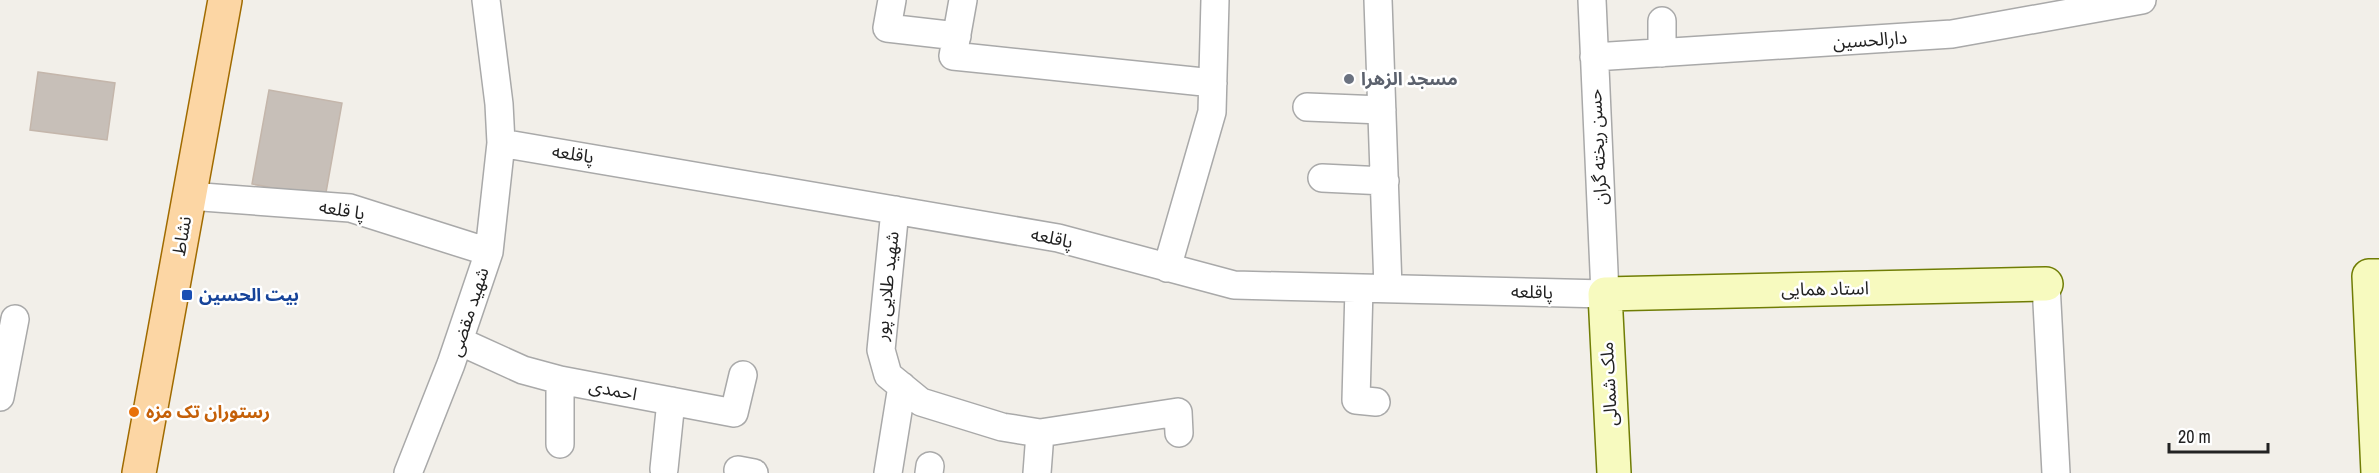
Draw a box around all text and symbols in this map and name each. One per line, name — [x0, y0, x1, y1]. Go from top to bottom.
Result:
street label: دارالحسین — [1832, 24, 1908, 55]
place label: مسجد الزهرا — [1361, 66, 1458, 91]
marker: مسجد الزهرا — [1342, 72, 1356, 86]
street label: حسن ریخته گران — [1582, 88, 1613, 206]
street label: پاقلعه — [550, 138, 596, 169]
street label: پا قلعه — [317, 194, 367, 225]
street label: نشاط — [166, 214, 197, 258]
street label: پاقلعه — [1029, 221, 1075, 254]
street label: شهید طلایی پور — [868, 230, 905, 343]
street label: شهید مقضی — [442, 264, 495, 360]
street label: استاد همایی — [1781, 275, 1869, 302]
street label: پاقلعه — [1510, 278, 1554, 305]
place label: بیت الحسین — [199, 282, 299, 307]
marker: بیت الحسین — [180, 288, 194, 302]
street label: ملک شمالی — [1594, 341, 1623, 427]
street label: احمدی — [587, 373, 639, 406]
place label: رستوران تک مزه — [146, 399, 270, 424]
marker: رستوران تک مزه — [127, 405, 141, 419]
scale bar — [2169, 416, 2268, 454]
text: 20 m — [2178, 424, 2211, 449]

